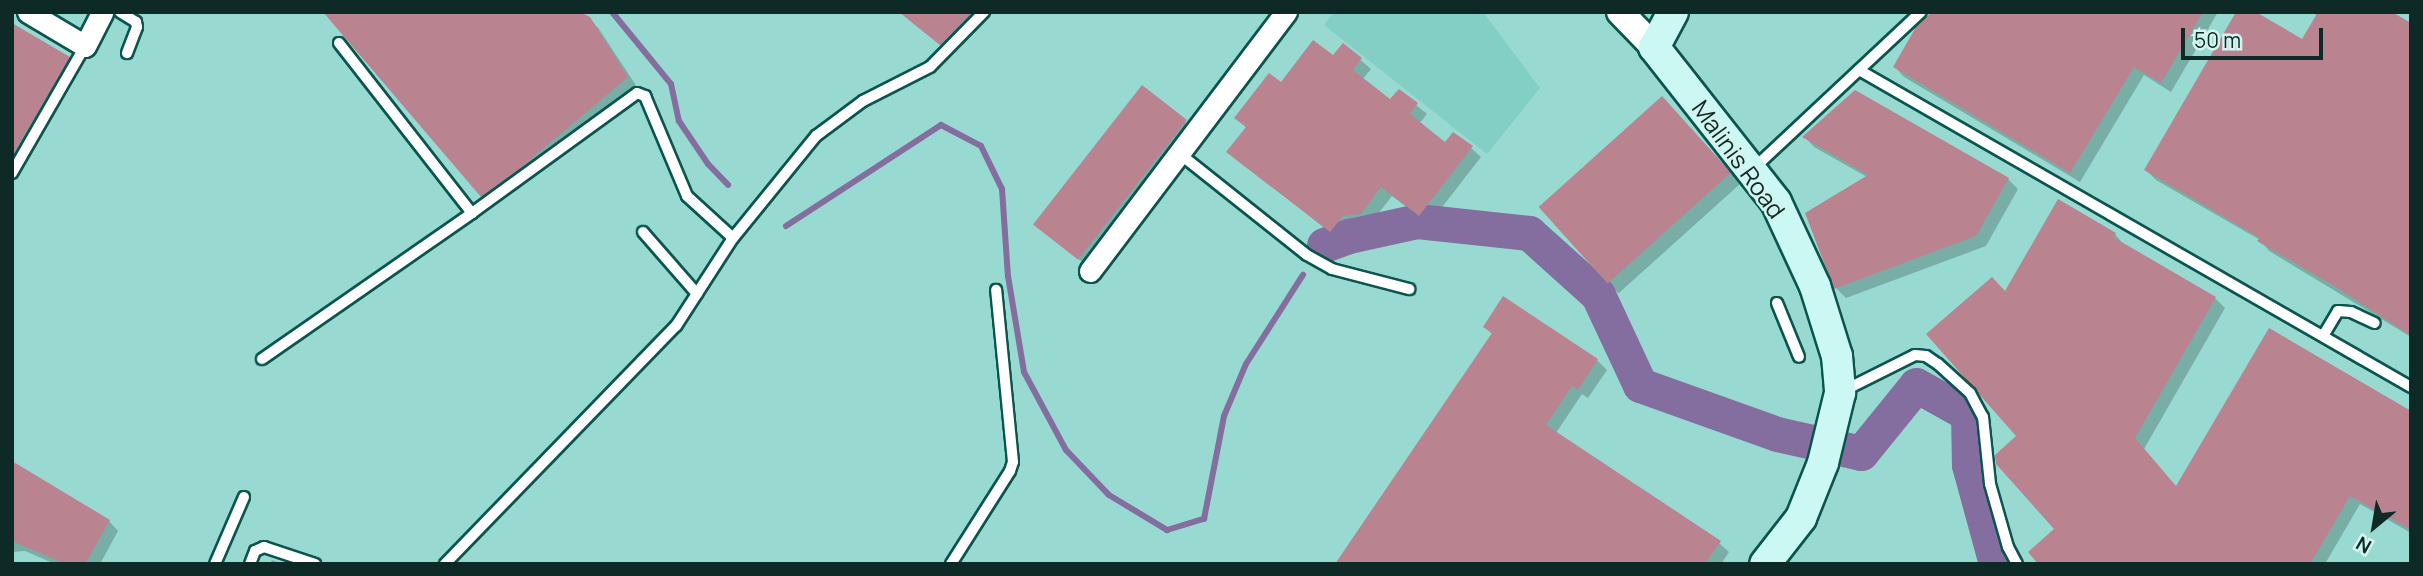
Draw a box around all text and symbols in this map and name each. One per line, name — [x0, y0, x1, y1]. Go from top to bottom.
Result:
scale bar — [2185, 14, 2327, 58]
text: 50 m — [2194, 26, 2241, 54]
street label: Malinis Road — [1687, 94, 1791, 224]
north arrow — [2339, 492, 2409, 562]
text: N — [2351, 531, 2376, 560]

